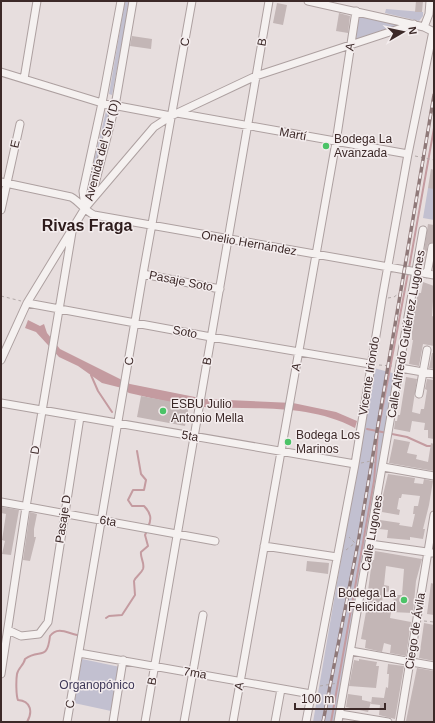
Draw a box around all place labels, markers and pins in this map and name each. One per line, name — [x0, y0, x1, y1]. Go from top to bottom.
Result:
place label: Bodega La Avanzada — [334, 132, 392, 160]
marker: Bodega La Avanzada — [321, 141, 331, 151]
place label: ESBU Julio Antonio Mella — [171, 397, 244, 425]
marker: ESBU Julio Antonio Mella — [158, 406, 168, 416]
place label: Bodega Los Marinos — [296, 428, 360, 456]
marker: Bodega Los Marinos — [283, 437, 293, 447]
place label: Bodega La Felicidad — [338, 586, 396, 614]
marker: Bodega La Felicidad — [399, 595, 409, 605]

